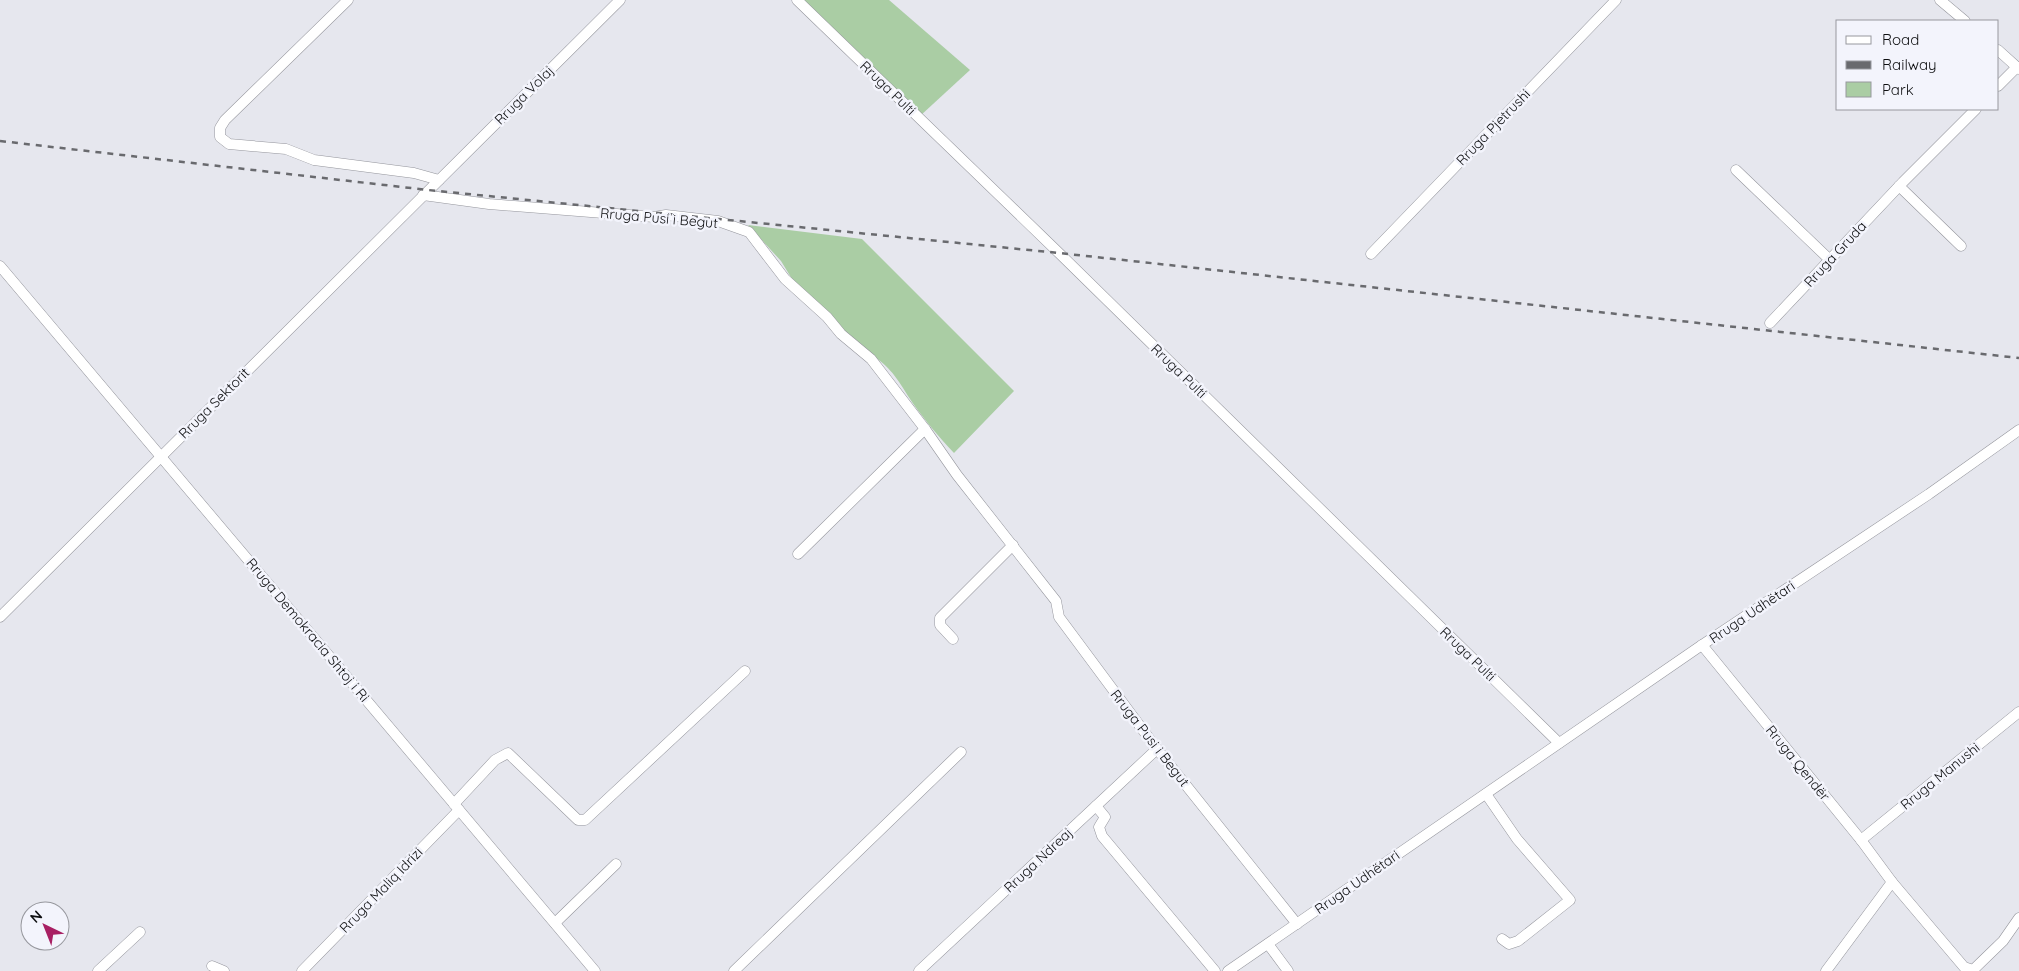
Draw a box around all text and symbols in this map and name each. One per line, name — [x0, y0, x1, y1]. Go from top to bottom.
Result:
legend — [1836, 20, 1999, 110]
text: Road — [1882, 30, 1919, 49]
text: Railway — [1882, 55, 1937, 74]
street label: Rruga Pulti — [856, 57, 920, 119]
street label: Rruga Volaj — [491, 62, 557, 128]
text: Park — [1882, 80, 1914, 99]
street label: Rruga Pjetrushi — [1452, 85, 1534, 169]
street label: Rruga Pusi i Begut — [599, 204, 719, 232]
street label: Rruga Gruda — [1800, 217, 1870, 291]
street label: Rruga Pulti — [1147, 340, 1211, 402]
street label: Rruga Sektorit — [175, 364, 253, 442]
street label: Rruga Demokracia Shtoj i Ri — [242, 554, 374, 706]
street label: Rruga Udhëtari — [1706, 577, 1798, 647]
street label: Rruga Pulti — [1436, 623, 1500, 685]
street label: Rruga Pusi i Begut — [1106, 686, 1194, 790]
street label: Rruga Qendër — [1762, 721, 1834, 805]
street label: Rruga Manushi — [1897, 738, 1983, 814]
street label: Rruga Ndreaj — [1000, 824, 1076, 896]
street label: Rruga Maliq Idrizi — [336, 843, 426, 937]
street label: Rruga Udhëtari — [1311, 846, 1403, 918]
north arrow — [20, 901, 70, 951]
text: N — [26, 906, 46, 927]

